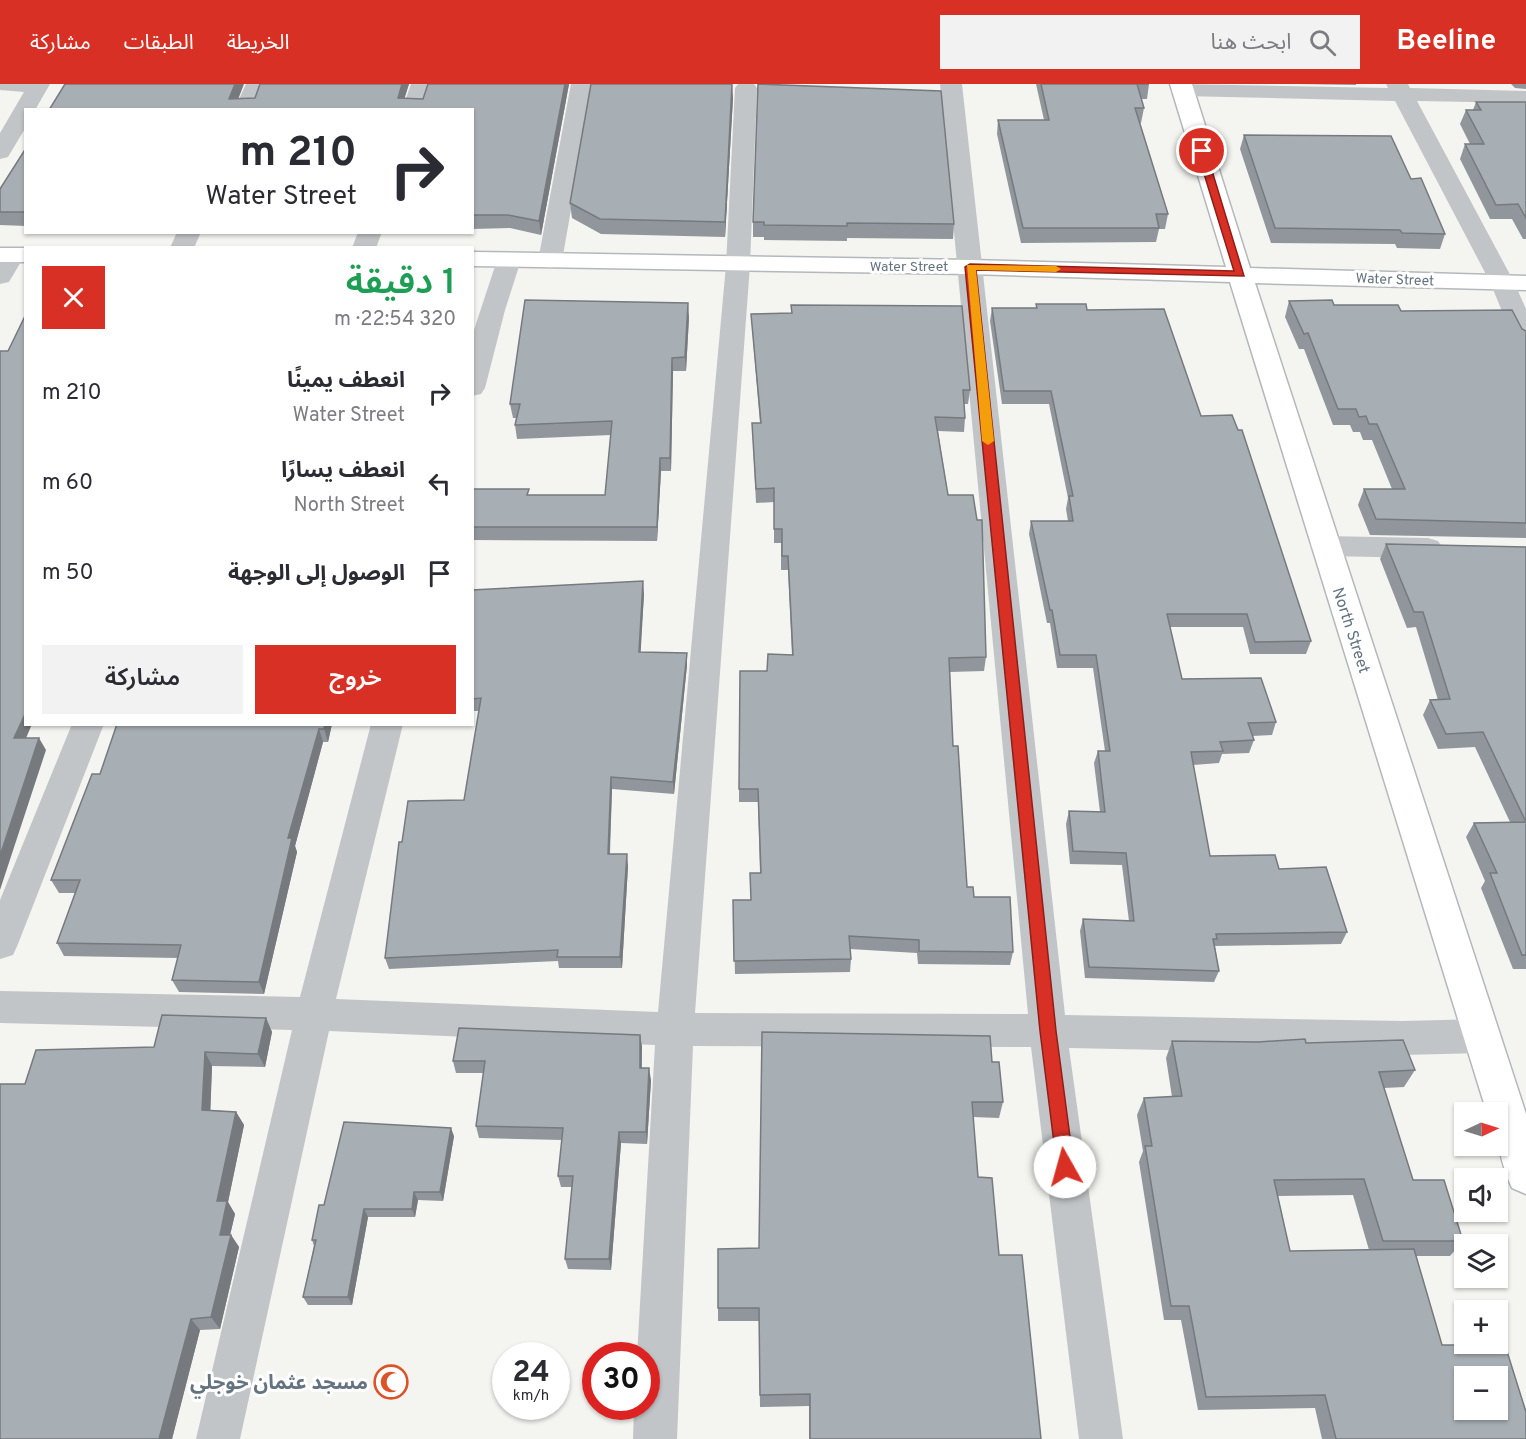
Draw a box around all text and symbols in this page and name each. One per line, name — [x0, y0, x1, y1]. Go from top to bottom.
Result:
search box — [940, 15, 1360, 69]
text: Beeline — [1396, 24, 1496, 60]
icon: search — [1306, 26, 1339, 59]
text: مشاركة — [30, 30, 91, 57]
text: الطبقات — [124, 30, 194, 57]
text: الخريطة — [227, 30, 290, 57]
text: ابحث هنا — [1210, 30, 1291, 57]
pin — [1176, 125, 1227, 176]
text: 210 m — [240, 128, 357, 181]
icon: right — [378, 132, 456, 210]
icon: arrive — [1185, 134, 1218, 167]
text: Water Street — [205, 180, 357, 214]
street label: Water Street — [870, 259, 948, 276]
text: 1 دقيقة — [346, 261, 456, 307]
button: close — [42, 266, 105, 329]
street label: Water Street — [1355, 271, 1435, 290]
text: 320 m · 22:54 — [334, 307, 456, 333]
text: انعطف يمينًا — [287, 368, 405, 395]
icon: right — [423, 377, 456, 410]
text: 210 m — [42, 380, 102, 407]
text: Water Street — [293, 403, 405, 429]
text: انعطف يسارًا — [281, 458, 405, 485]
icon: left — [423, 467, 456, 500]
text: 60 m — [42, 470, 93, 497]
text: North Street — [293, 493, 405, 519]
icon: arrive — [423, 557, 456, 590]
text: 50 m — [42, 560, 94, 587]
text: الوصول إلى الوجهة — [228, 561, 405, 588]
street label: North Street — [1327, 585, 1373, 676]
button: مشاركة — [42, 645, 243, 714]
button: خروج — [255, 645, 456, 714]
north arrow — [1454, 1102, 1508, 1156]
map controls — [1454, 1102, 1508, 1420]
position arrow — [1033, 1135, 1097, 1199]
button: sound — [1454, 1168, 1508, 1222]
button: layers — [1454, 1234, 1508, 1288]
button: + — [1454, 1300, 1508, 1354]
speed limit sign: 30 — [582, 1342, 660, 1420]
text: 24 — [512, 1355, 550, 1392]
mosque icon: مسجد عثمان خوجلي — [373, 1364, 409, 1400]
button: − — [1454, 1366, 1508, 1420]
place label: مسجد عثمان خوجلي — [190, 1371, 368, 1399]
text: km/h — [513, 1387, 549, 1406]

